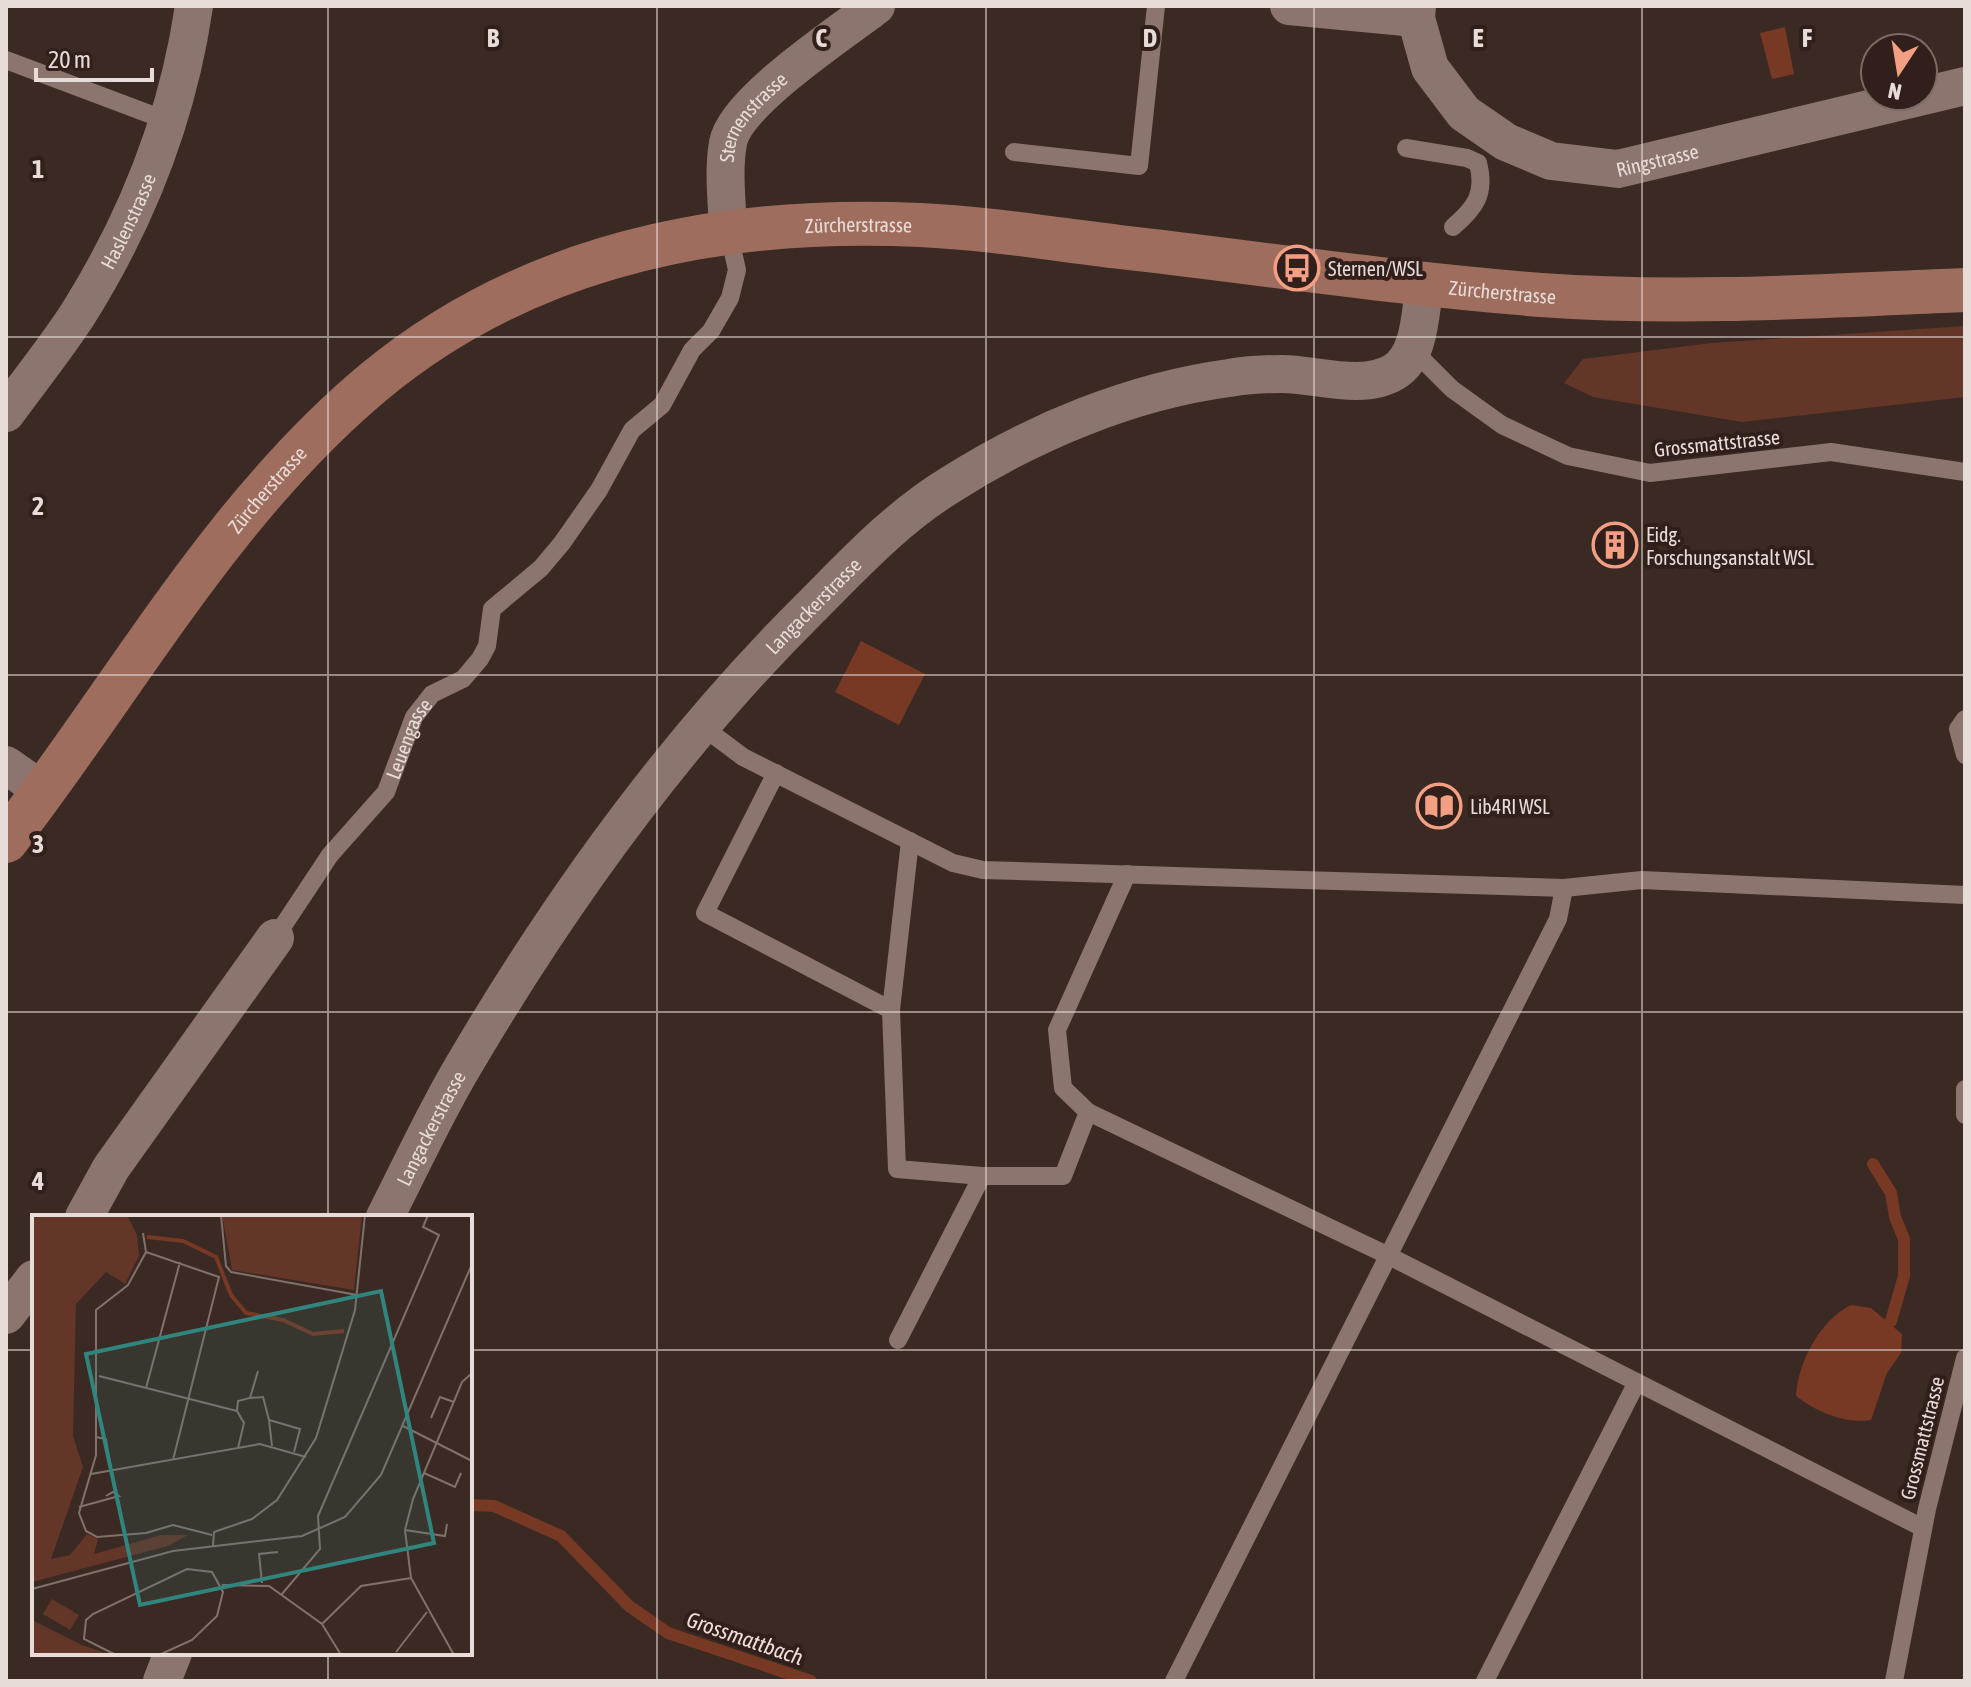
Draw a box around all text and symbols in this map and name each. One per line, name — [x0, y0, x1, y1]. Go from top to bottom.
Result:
text: B — [487, 23, 500, 53]
text: C — [815, 23, 827, 53]
text: D — [1143, 23, 1157, 53]
text: E — [1472, 23, 1484, 53]
text: F — [1802, 23, 1813, 53]
scale bar — [36, 32, 152, 82]
north arrow — [1859, 32, 1939, 112]
text: 20 m — [48, 46, 91, 73]
street label: Sternenstrasse — [714, 67, 791, 163]
text: N — [1886, 77, 1904, 106]
street label: Ringstrasse — [1614, 139, 1701, 181]
text: 1 — [32, 154, 44, 184]
street label: Haslenstrasse — [95, 170, 160, 273]
street label: Zürcherstrasse — [804, 212, 912, 237]
bus stop icon: Sternen/WSL — [1273, 244, 1321, 292]
place label: Sternen/WSL — [1328, 257, 1423, 280]
street label: Zürcherstrasse — [1448, 275, 1557, 307]
street label: Grossmattstrasse — [1653, 425, 1781, 461]
street label: Zürcherstrasse — [223, 441, 311, 537]
text: 2 — [32, 491, 44, 521]
building icon: Eidg. Forschungsanstalt WSL — [1591, 521, 1639, 569]
place label: Eidg. Forschungsanstalt WSL — [1646, 523, 1814, 569]
street label: Langackerstrasse — [760, 552, 865, 658]
street label: Leuengasse — [381, 693, 436, 782]
library icon: Lib4RI WSL — [1415, 782, 1463, 830]
place label: Lib4RI WSL — [1470, 795, 1550, 818]
text: 3 — [32, 829, 44, 859]
street label: Langackerstrasse — [391, 1066, 470, 1189]
text: 4 — [31, 1166, 44, 1196]
inset map — [32, 1215, 472, 1655]
street label: Grossmattstrasse — [1896, 1374, 1948, 1502]
water label: Grossmattbach — [683, 1606, 807, 1670]

